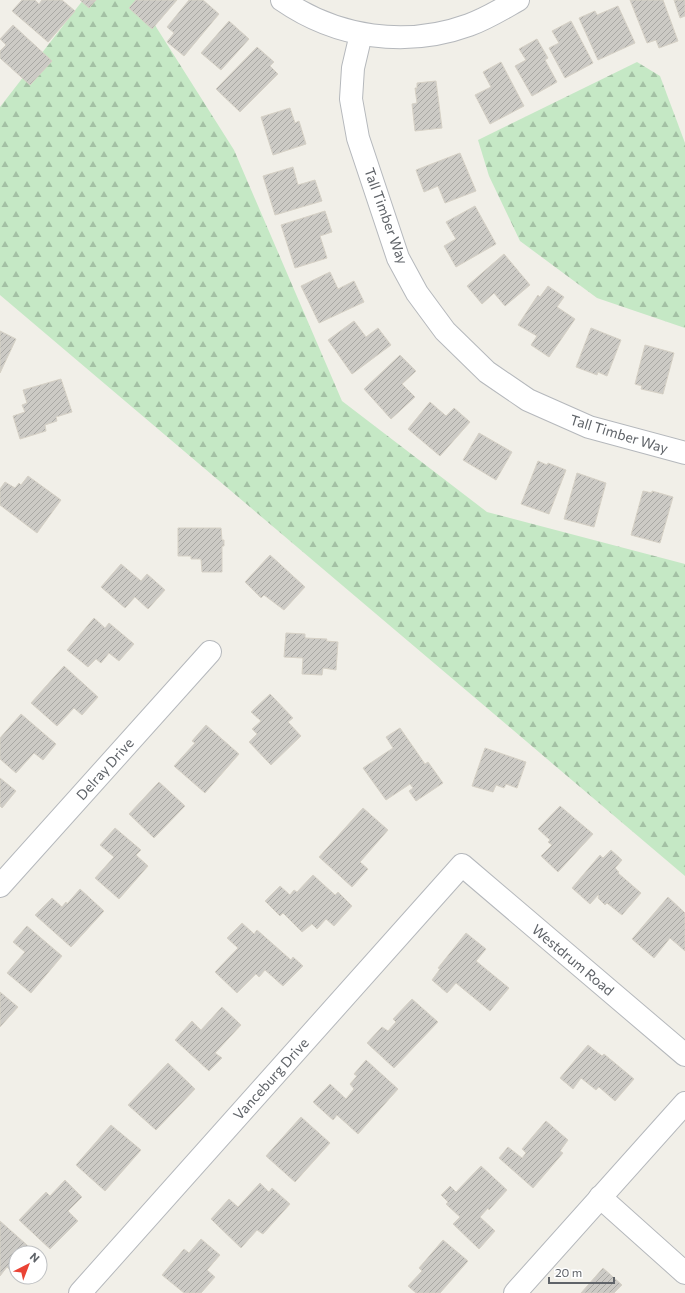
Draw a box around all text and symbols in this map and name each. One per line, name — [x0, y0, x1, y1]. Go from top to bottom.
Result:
street label: Tall Timber Way — [361, 165, 412, 266]
street label: Tall Timber Way — [568, 411, 670, 456]
street label: Delray Drive — [72, 734, 137, 803]
street label: Westdrum Road — [529, 920, 618, 999]
street label: Vanceburg Drive — [229, 1034, 312, 1123]
north arrow — [8, 1245, 48, 1285]
text: N — [28, 1250, 42, 1265]
scale bar — [549, 1259, 614, 1285]
text: 20 m — [555, 1265, 582, 1279]

